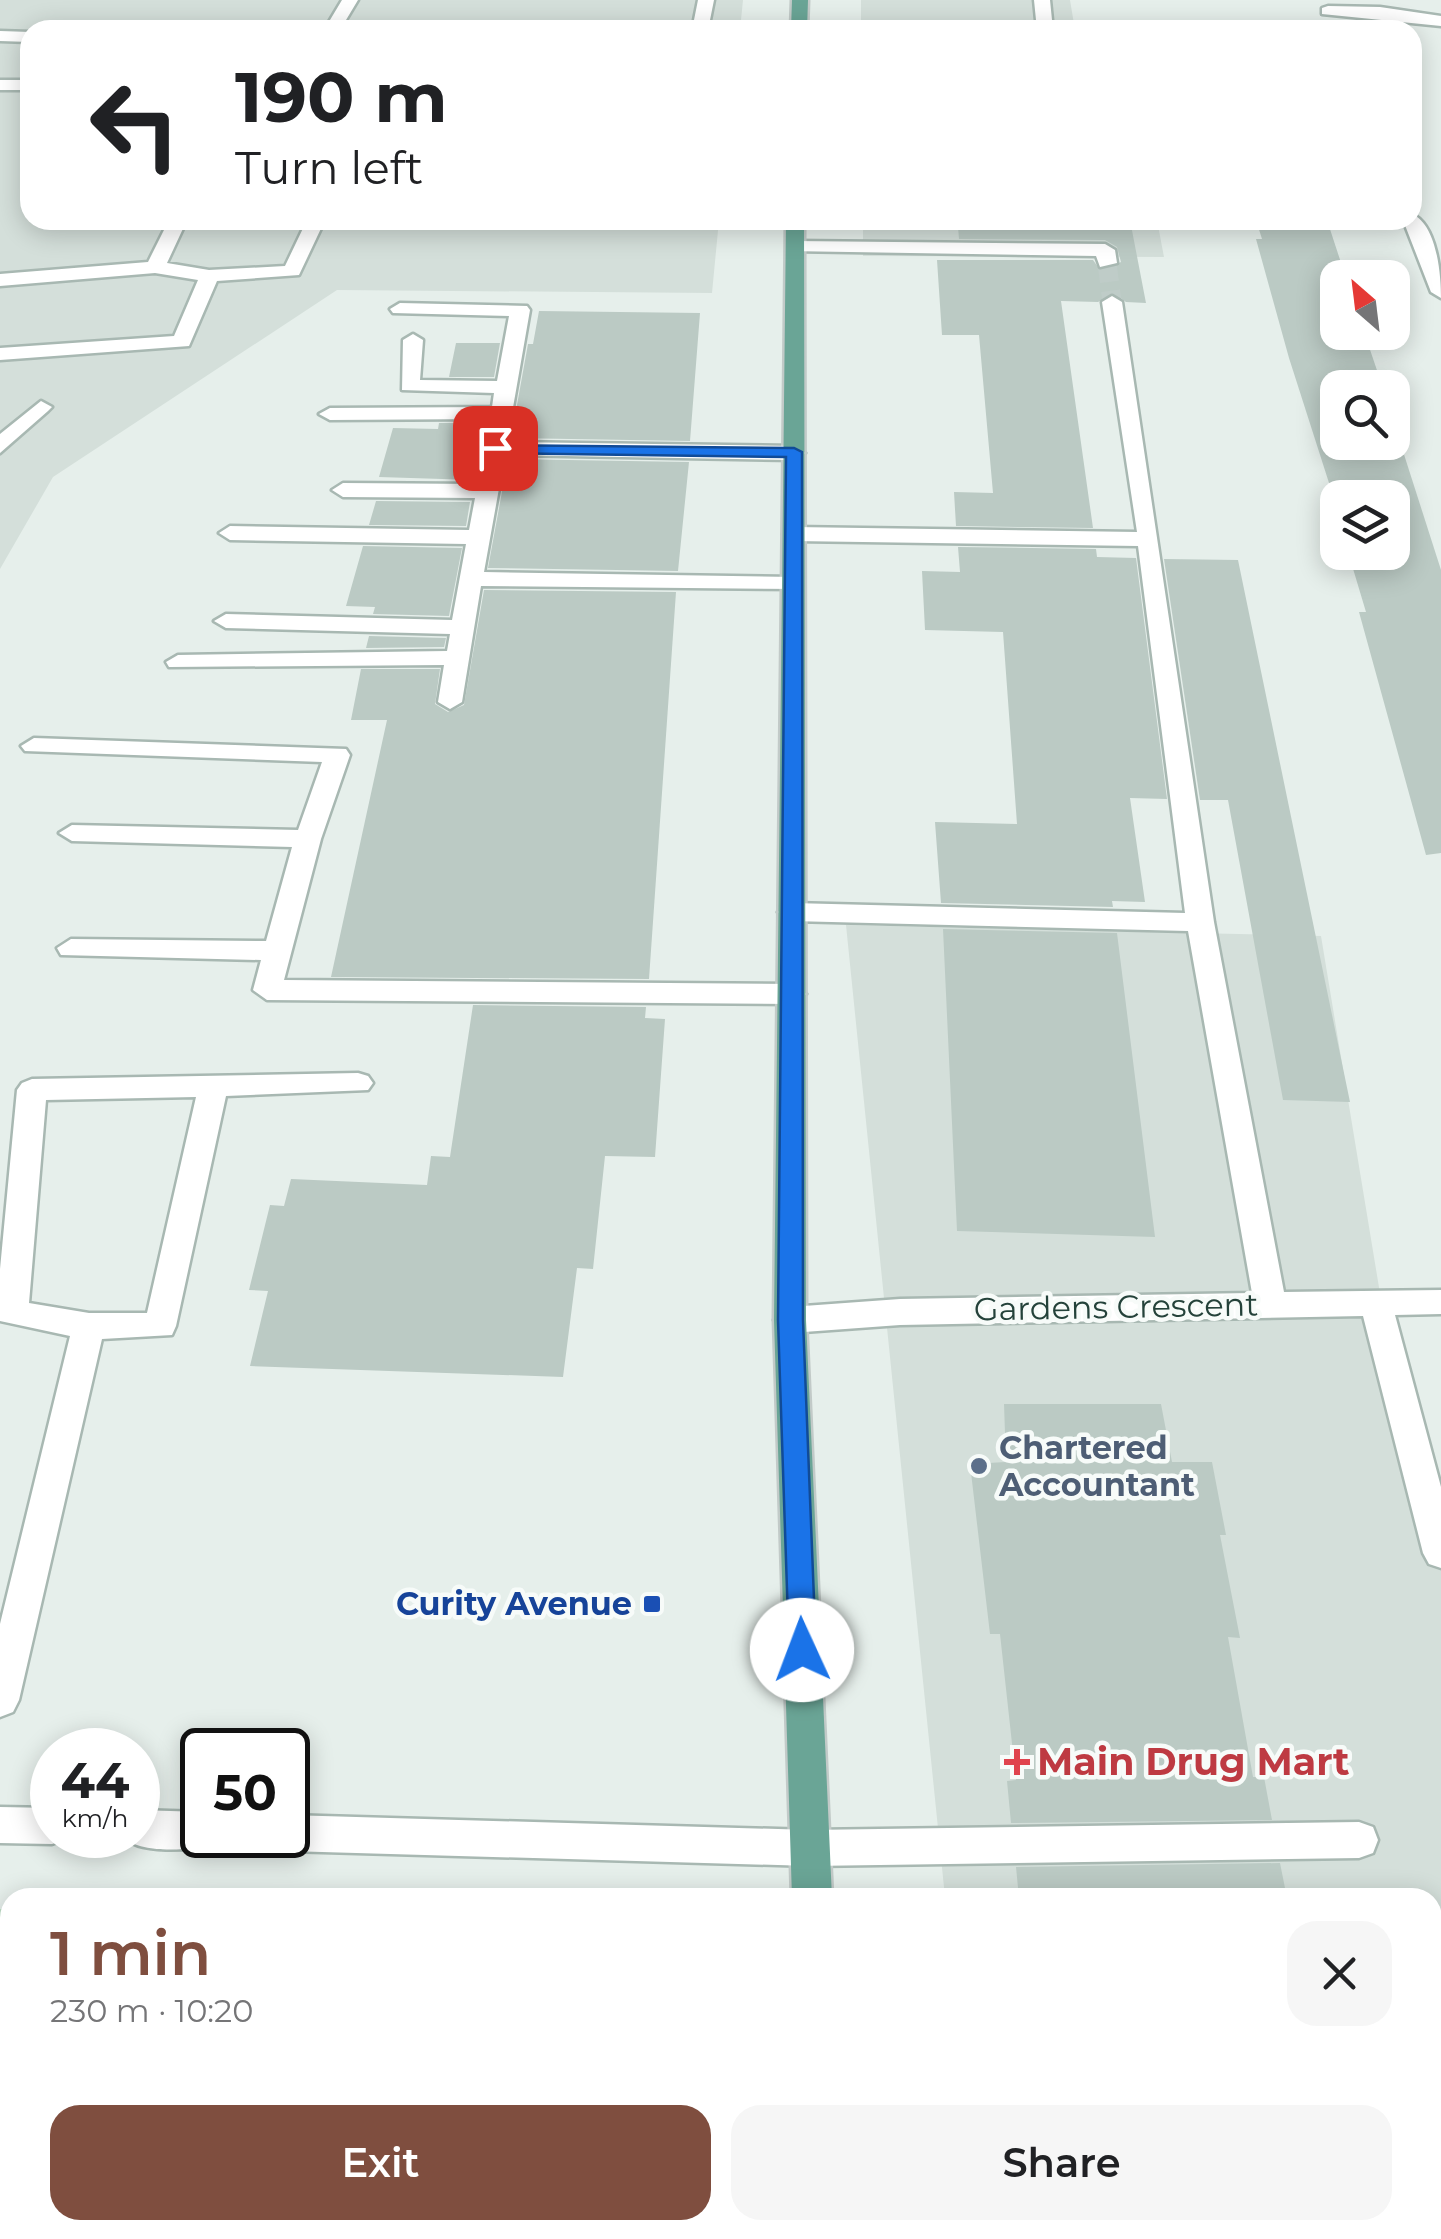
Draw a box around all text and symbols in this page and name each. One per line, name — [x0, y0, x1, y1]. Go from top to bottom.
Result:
text: 190 m — [235, 54, 448, 140]
icon: left — [70, 60, 200, 190]
text: Turn left — [235, 140, 423, 195]
north arrow — [1320, 260, 1410, 350]
map controls — [1320, 260, 1410, 570]
button: search — [1320, 370, 1410, 460]
pin — [453, 406, 538, 491]
icon: arrive — [468, 421, 523, 476]
button: layers — [1320, 480, 1410, 570]
street label: Gardens Crescent — [973, 1285, 1259, 1328]
place label: Chartered Accountant — [998, 1428, 1195, 1504]
marker: Chartered Accountant — [968, 1455, 990, 1477]
place label: Curity Avenue — [396, 1584, 632, 1623]
marker: Curity Avenue — [641, 1593, 663, 1615]
position arrow — [750, 1598, 854, 1702]
speed limit sign: 50 — [180, 1728, 310, 1858]
place label: Main Drug Mart — [1037, 1738, 1350, 1785]
text: 44 — [61, 1750, 129, 1811]
marker: Main Drug Mart — [1006, 1751, 1028, 1773]
text: km/h — [62, 1803, 128, 1833]
text: 1 min — [50, 1917, 211, 1990]
button: close — [1287, 1921, 1392, 2026]
text: 230 m · 10:20 — [50, 1991, 253, 2030]
button: Exit — [50, 2105, 711, 2220]
button: Share — [731, 2105, 1392, 2220]

